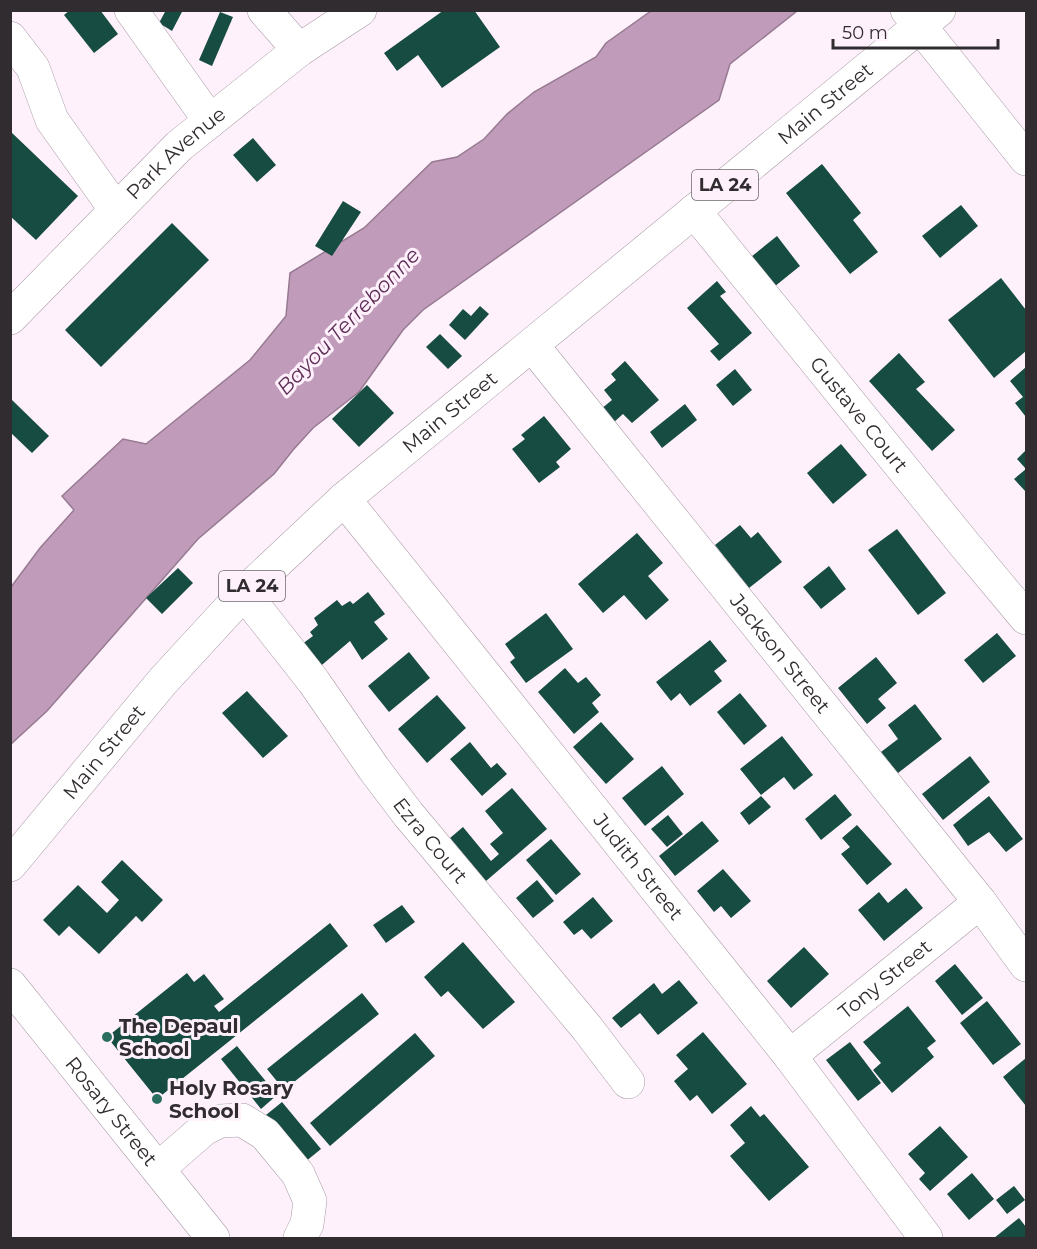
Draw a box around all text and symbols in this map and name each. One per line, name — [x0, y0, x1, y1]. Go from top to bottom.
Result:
scale bar — [833, 12, 998, 50]
text: 50 m — [842, 22, 888, 44]
street label: Main Street — [773, 58, 877, 150]
street label: Park Avenue — [121, 102, 230, 205]
road number: LA 24 — [692, 170, 758, 200]
water label: Bayou Terrebonne — [271, 242, 425, 400]
street label: Gustave Court — [805, 352, 913, 477]
street label: Main Street — [397, 366, 502, 458]
road number: LA 24 — [219, 571, 285, 601]
street label: Jackson Street — [724, 588, 835, 718]
street label: Main Street — [58, 700, 150, 804]
street label: Ezra Court — [388, 793, 473, 888]
street label: Judith Street — [588, 808, 688, 925]
street label: Tony Street — [833, 934, 936, 1024]
place label: The Depaul School — [119, 1014, 238, 1061]
marker: The Depaul School — [100, 1030, 114, 1044]
street label: Rosary Street — [60, 1052, 162, 1171]
place label: Holy Rosary School — [169, 1076, 294, 1123]
marker: Holy Rosary School — [150, 1092, 164, 1106]

